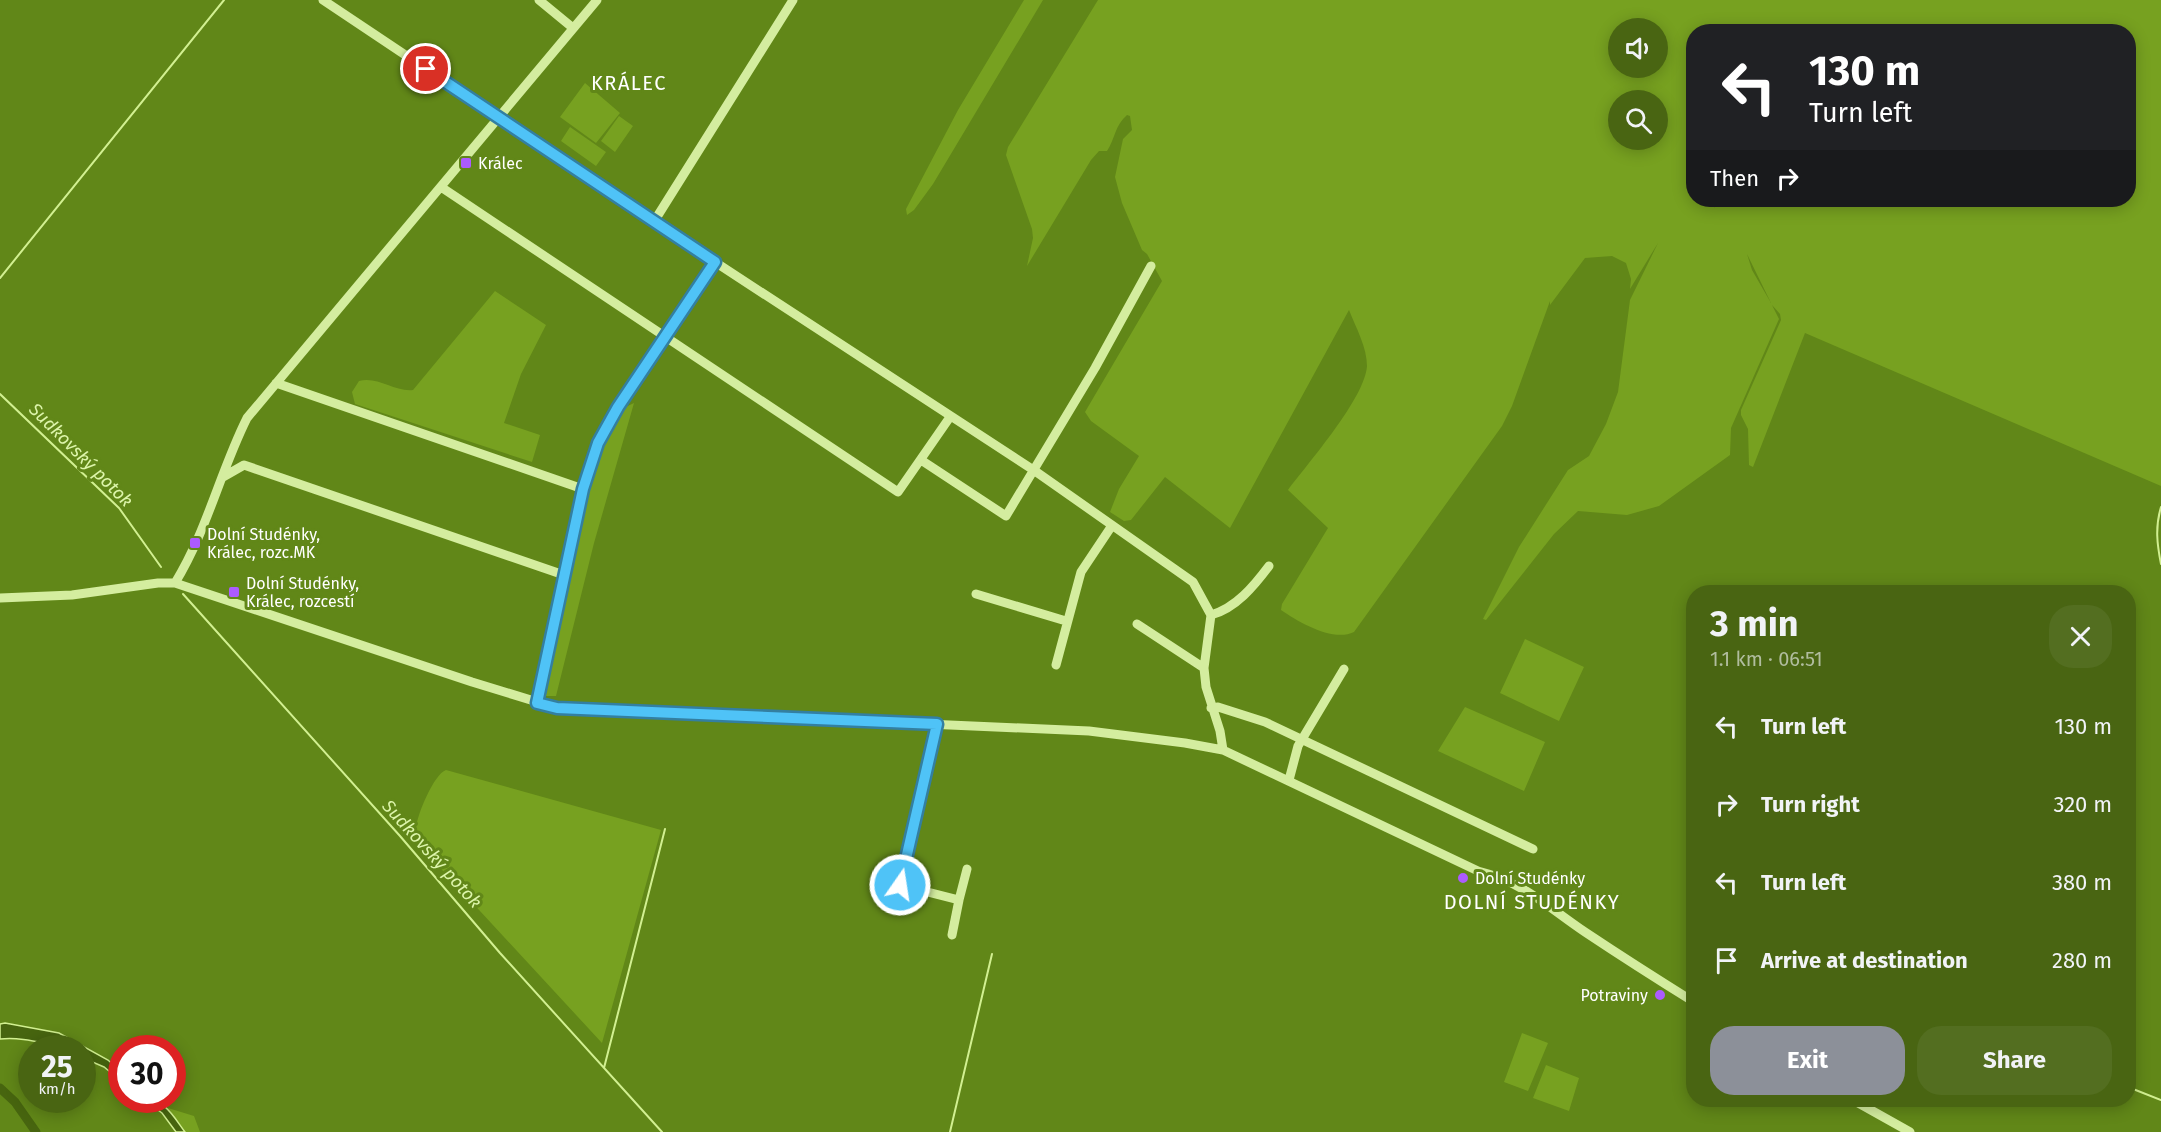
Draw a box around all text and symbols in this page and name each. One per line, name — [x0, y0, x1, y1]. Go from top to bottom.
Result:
map controls — [1608, 18, 1668, 150]
button: sound — [1608, 18, 1668, 78]
pin — [400, 43, 451, 94]
text: 130 m — [1809, 46, 1920, 96]
icon: left — [1710, 48, 1788, 126]
icon: arrive — [409, 52, 442, 85]
district label: KRÁLEC — [591, 71, 667, 95]
button: search — [1608, 90, 1668, 150]
text: Turn left — [1809, 97, 1912, 129]
place label: Králec — [478, 154, 523, 173]
marker: Králec — [459, 156, 473, 170]
icon: right — [1771, 162, 1804, 195]
text: Then — [1710, 165, 1759, 192]
water label: Sudkovský potok — [24, 398, 138, 512]
place label: Dolní Studénky, Králec, rozc.MK — [207, 525, 320, 562]
marker: Dolní Studénky, Králec, rozc.MK — [188, 536, 202, 550]
place label: Dolní Studénky, Králec, rozcestí — [246, 574, 359, 611]
marker: Dolní Studénky, Králec, rozcestí — [227, 585, 241, 599]
text: 3 min — [1710, 602, 1799, 646]
button: close — [2049, 605, 2112, 668]
text: 1.1 km · 06:51 — [1710, 647, 1823, 671]
icon: left — [1710, 710, 1743, 743]
text: Turn left — [1761, 713, 1846, 740]
text: 130 m — [2055, 713, 2112, 740]
icon: right — [1710, 788, 1743, 821]
text: Turn right — [1761, 791, 1860, 818]
text: 320 m — [2053, 791, 2112, 818]
water label: Sudkovský potok — [377, 795, 486, 913]
position arrow — [868, 853, 932, 917]
icon: left — [1710, 866, 1743, 899]
place label: Dolní Studénky — [1475, 869, 1585, 888]
text: Turn left — [1761, 869, 1846, 896]
text: 380 m — [2052, 869, 2112, 896]
marker: Dolní Studénky — [1456, 871, 1470, 885]
district label: DOLNÍ STUDÉNKY — [1444, 890, 1620, 914]
icon: arrive — [1710, 944, 1743, 977]
text: Arrive at destination — [1761, 947, 1968, 974]
text: 280 m — [2052, 947, 2112, 974]
place label: Potraviny — [1580, 986, 1648, 1005]
marker: Potraviny — [1653, 988, 1667, 1002]
button: Exit — [1710, 1026, 1905, 1095]
button: Share — [1917, 1026, 2112, 1095]
speed limit sign: 30 — [108, 1035, 186, 1113]
text: 25 — [41, 1049, 73, 1085]
text: km/h — [38, 1080, 76, 1098]

